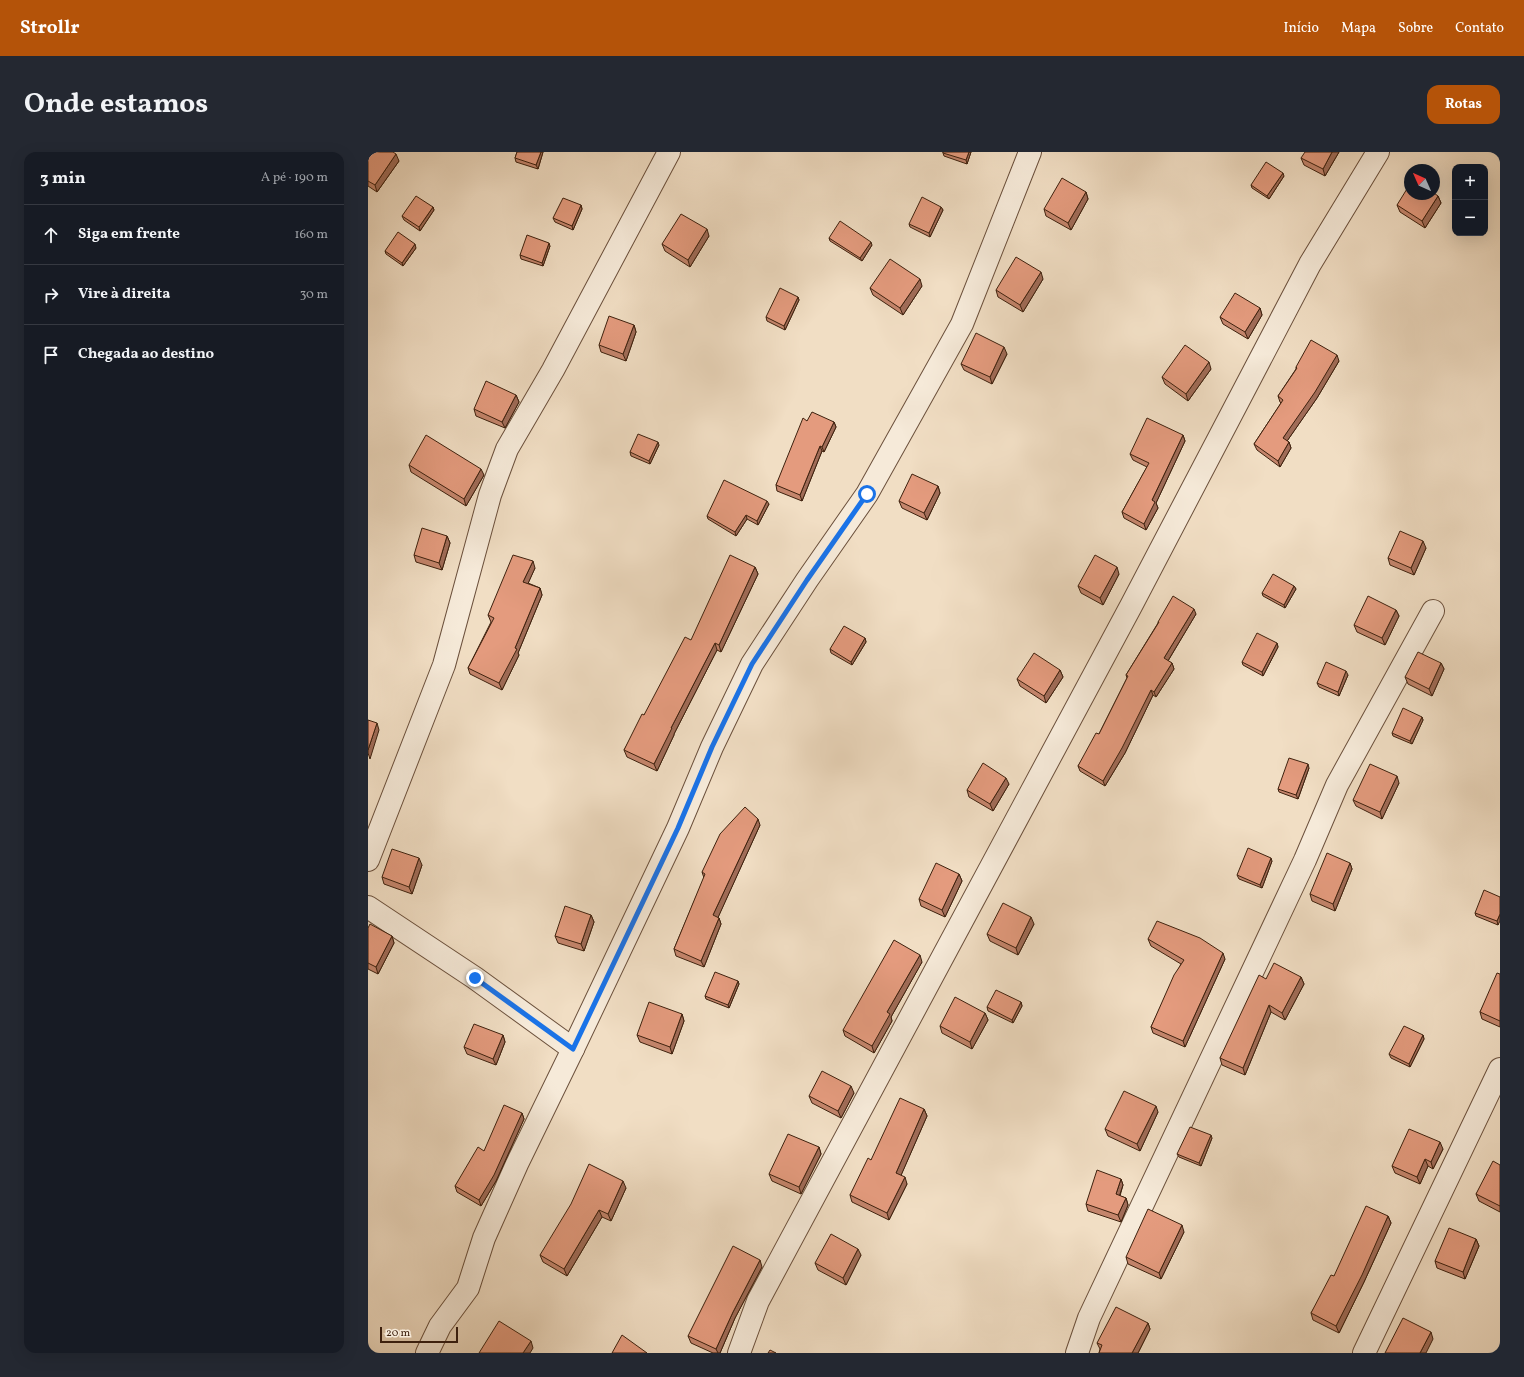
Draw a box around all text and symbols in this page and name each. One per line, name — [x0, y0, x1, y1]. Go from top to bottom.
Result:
text: Strollr — [20, 15, 80, 41]
text: Início — [1283, 19, 1319, 38]
text: Mapa — [1341, 19, 1376, 38]
text: Sobre — [1398, 19, 1433, 38]
text: Contato — [1455, 19, 1504, 38]
text: Onde estamos — [24, 85, 208, 124]
button: Rotas — [1427, 85, 1500, 124]
north arrow — [1404, 164, 1440, 200]
map controls — [1452, 164, 1488, 236]
button: + — [1452, 164, 1488, 200]
text: 3 min — [40, 167, 86, 190]
text: A pé · 190 m — [261, 169, 328, 187]
button: − — [1452, 200, 1488, 236]
icon: ahead — [40, 224, 62, 246]
text: Siga em frente — [78, 224, 180, 245]
text: 160 m — [294, 226, 328, 244]
icon: right — [40, 284, 62, 306]
text: Vire à direita — [78, 284, 170, 305]
text: 30 m — [300, 286, 328, 304]
icon: arrive — [40, 344, 62, 366]
text: Chegada ao destino — [78, 344, 214, 365]
route start — [858, 485, 876, 503]
route end — [466, 969, 484, 987]
scale bar — [380, 1325, 458, 1344]
text: 20 m — [386, 1326, 410, 1341]

